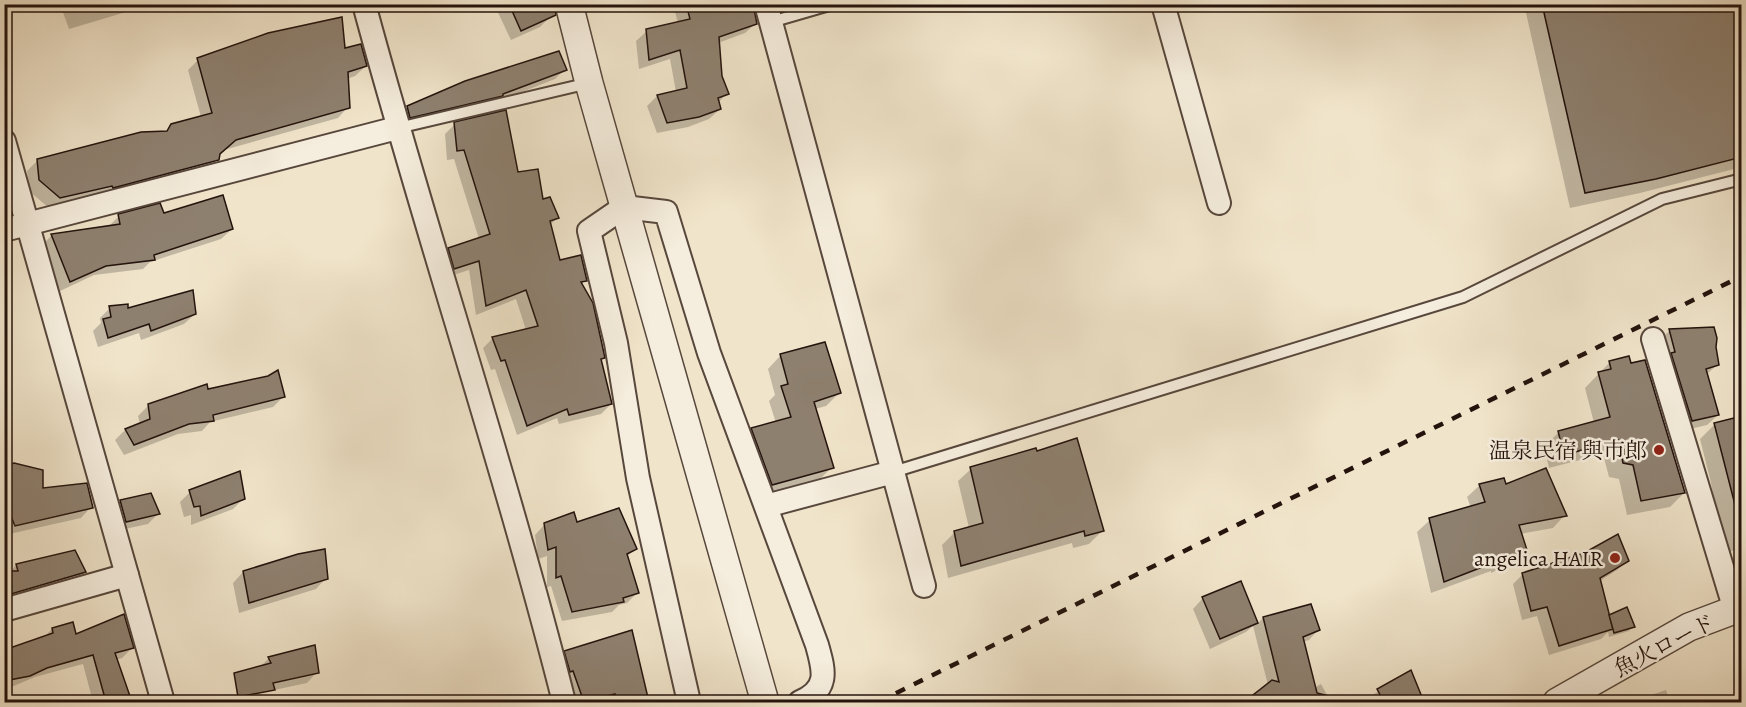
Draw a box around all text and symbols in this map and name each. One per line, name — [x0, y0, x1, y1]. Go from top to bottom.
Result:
place label: 温泉民宿 與市郎 — [1489, 436, 1647, 466]
marker: 温泉民宿 與市郎 — [1652, 443, 1666, 457]
place label: angelica HAIR — [1474, 544, 1604, 574]
marker: angelica HAIR — [1608, 551, 1622, 565]
street label: 魚火ロード — [1609, 608, 1720, 684]

